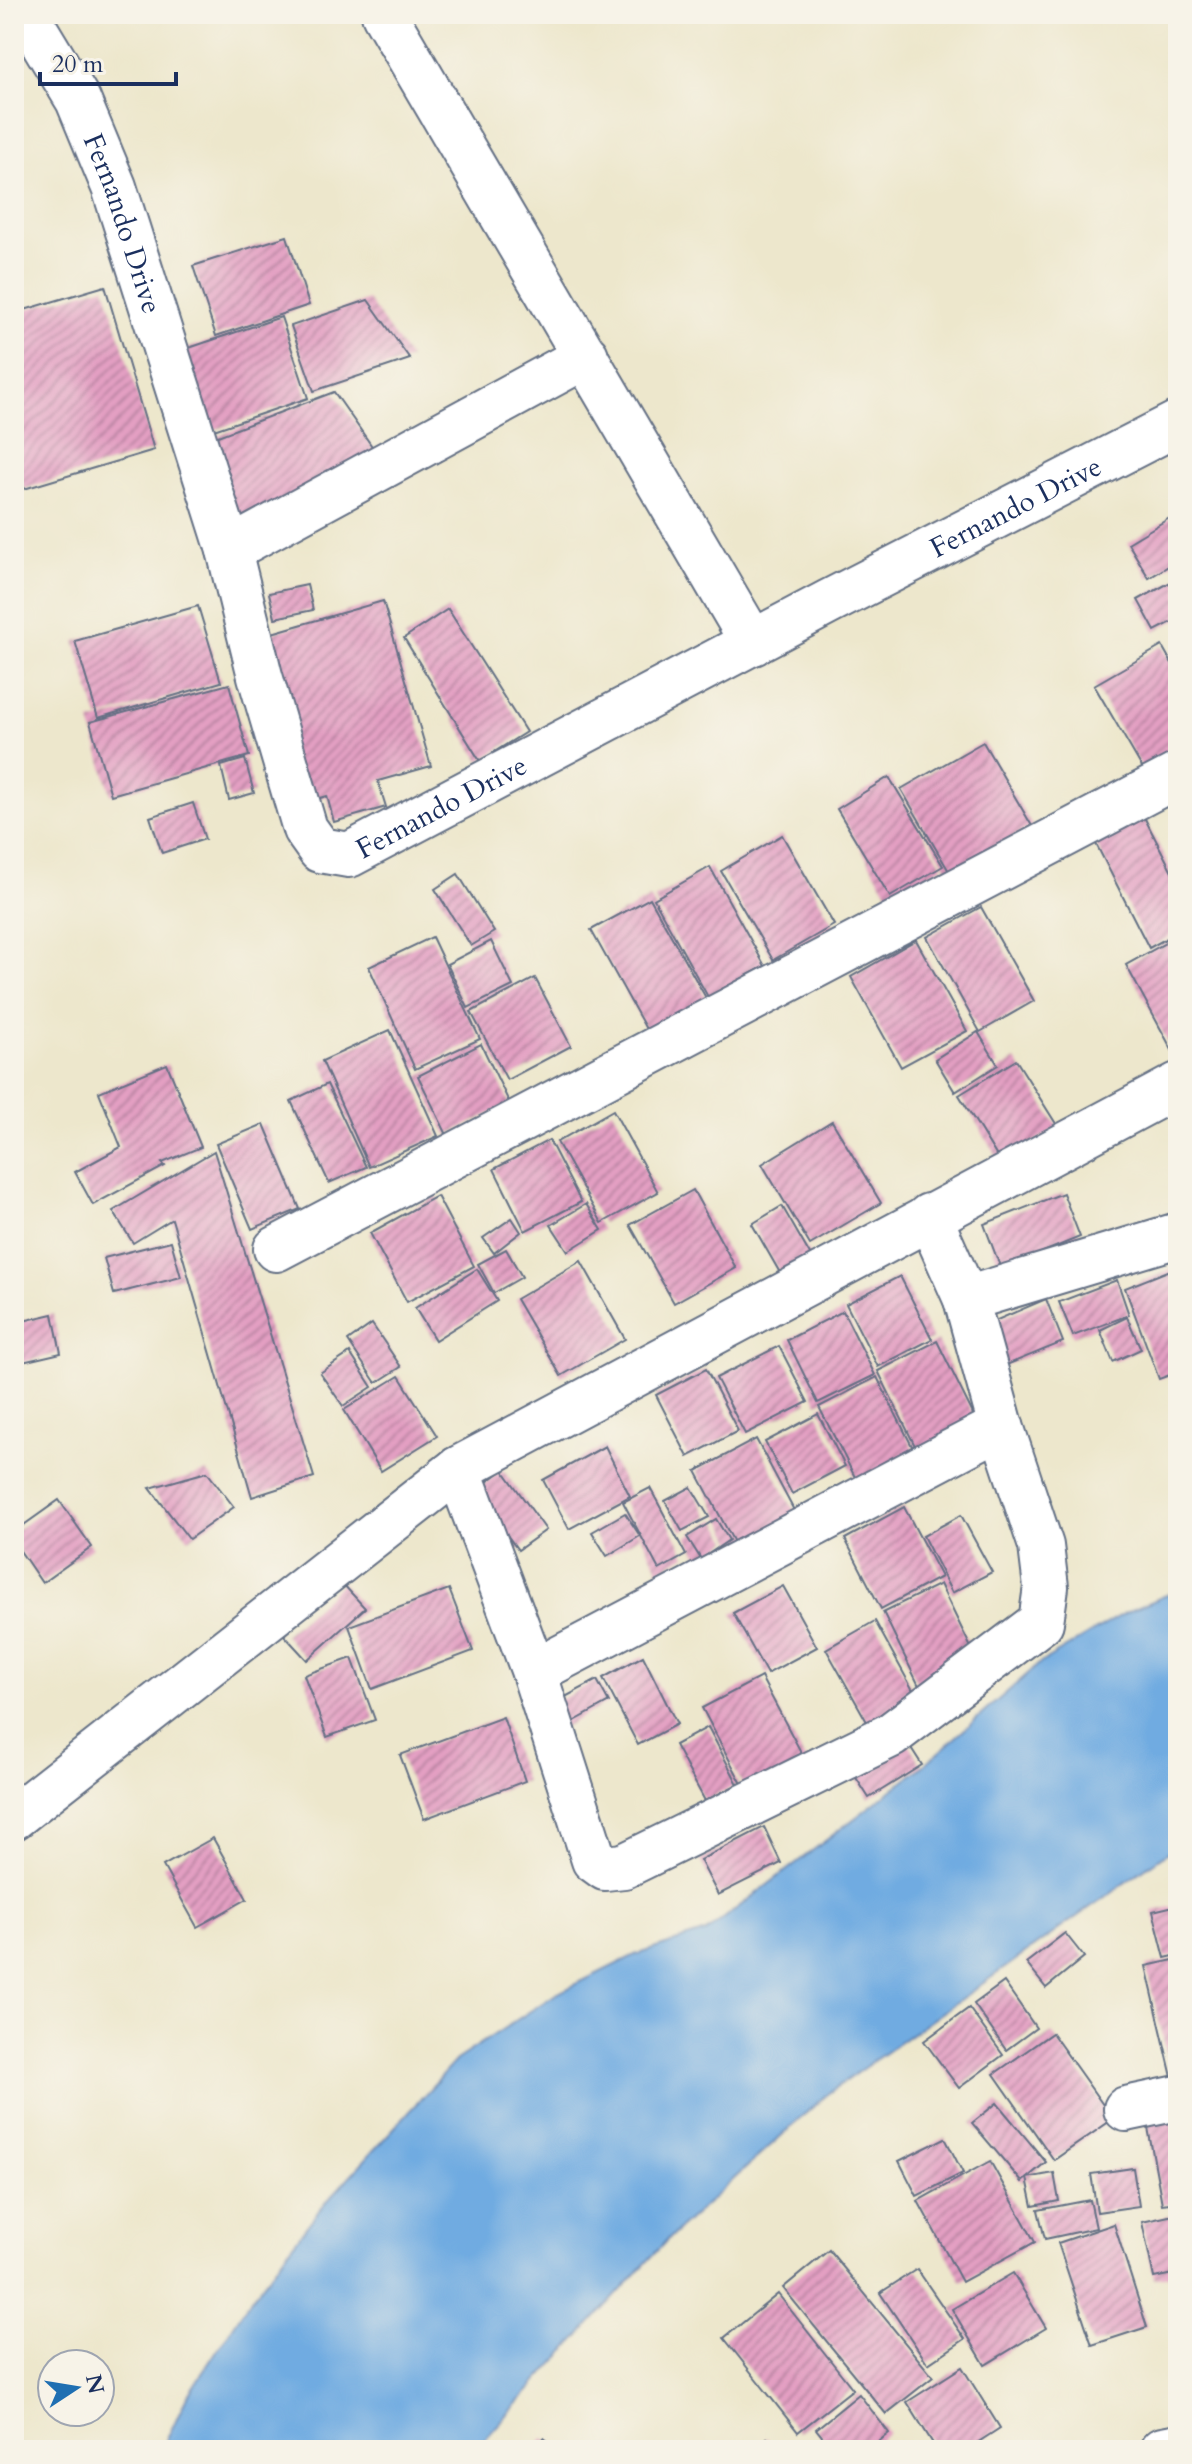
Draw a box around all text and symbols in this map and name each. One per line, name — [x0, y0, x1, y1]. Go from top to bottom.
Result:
scale bar — [40, 36, 176, 86]
text: 20 m — [52, 48, 104, 81]
street label: Fernando Drive — [74, 128, 171, 318]
street label: Fernando Drive — [923, 447, 1108, 567]
street label: Fernando Drive — [349, 747, 534, 868]
north arrow — [36, 2348, 116, 2428]
text: N — [78, 2372, 111, 2397]

